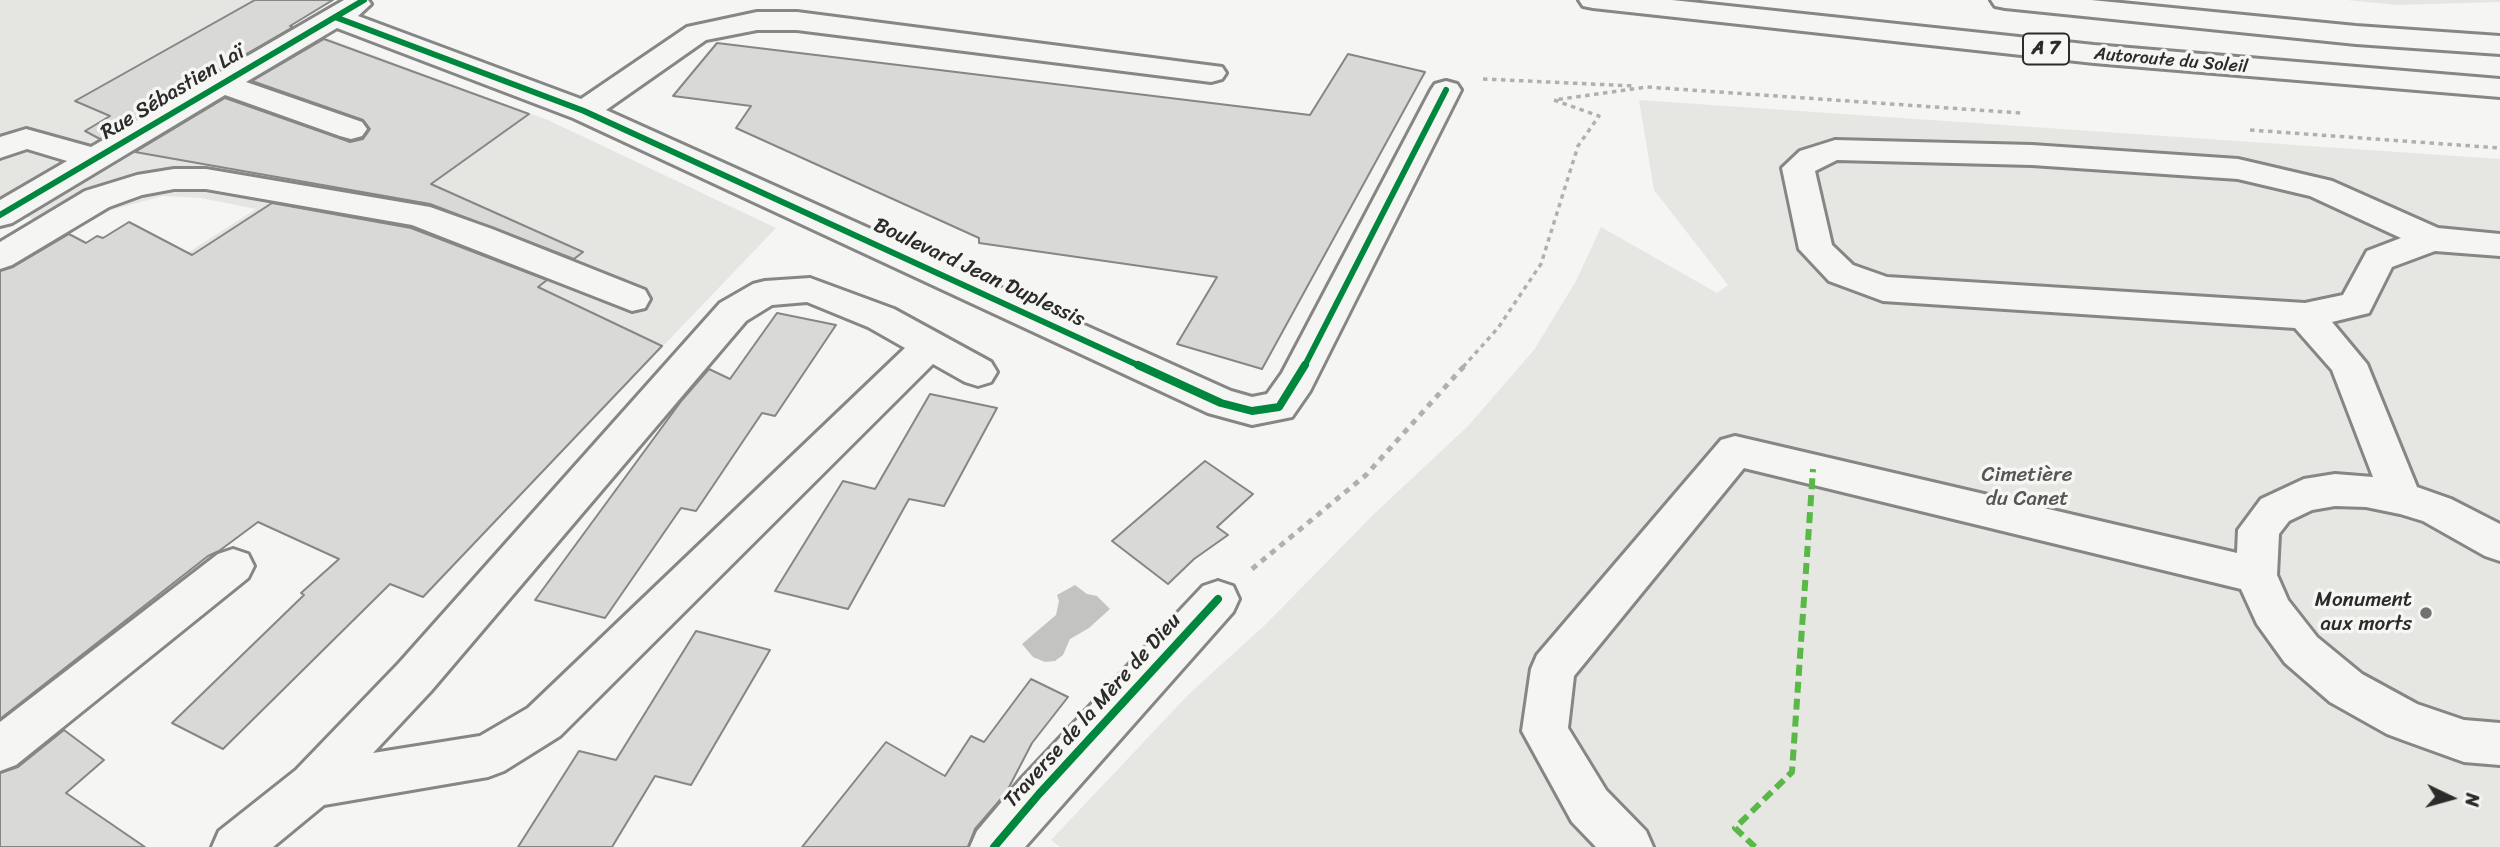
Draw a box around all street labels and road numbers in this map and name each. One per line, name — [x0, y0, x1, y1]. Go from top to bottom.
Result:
road number: A 7 — [2023, 34, 2069, 64]
street label: Rue Sébastien Laï — [97, 40, 249, 146]
street label: Autoroute du Soleil — [2093, 44, 2249, 78]
street label: Boulevard Jean Duplessis — [869, 213, 1089, 333]
street label: Traverse de la Mère de Dieu — [999, 608, 1187, 814]

